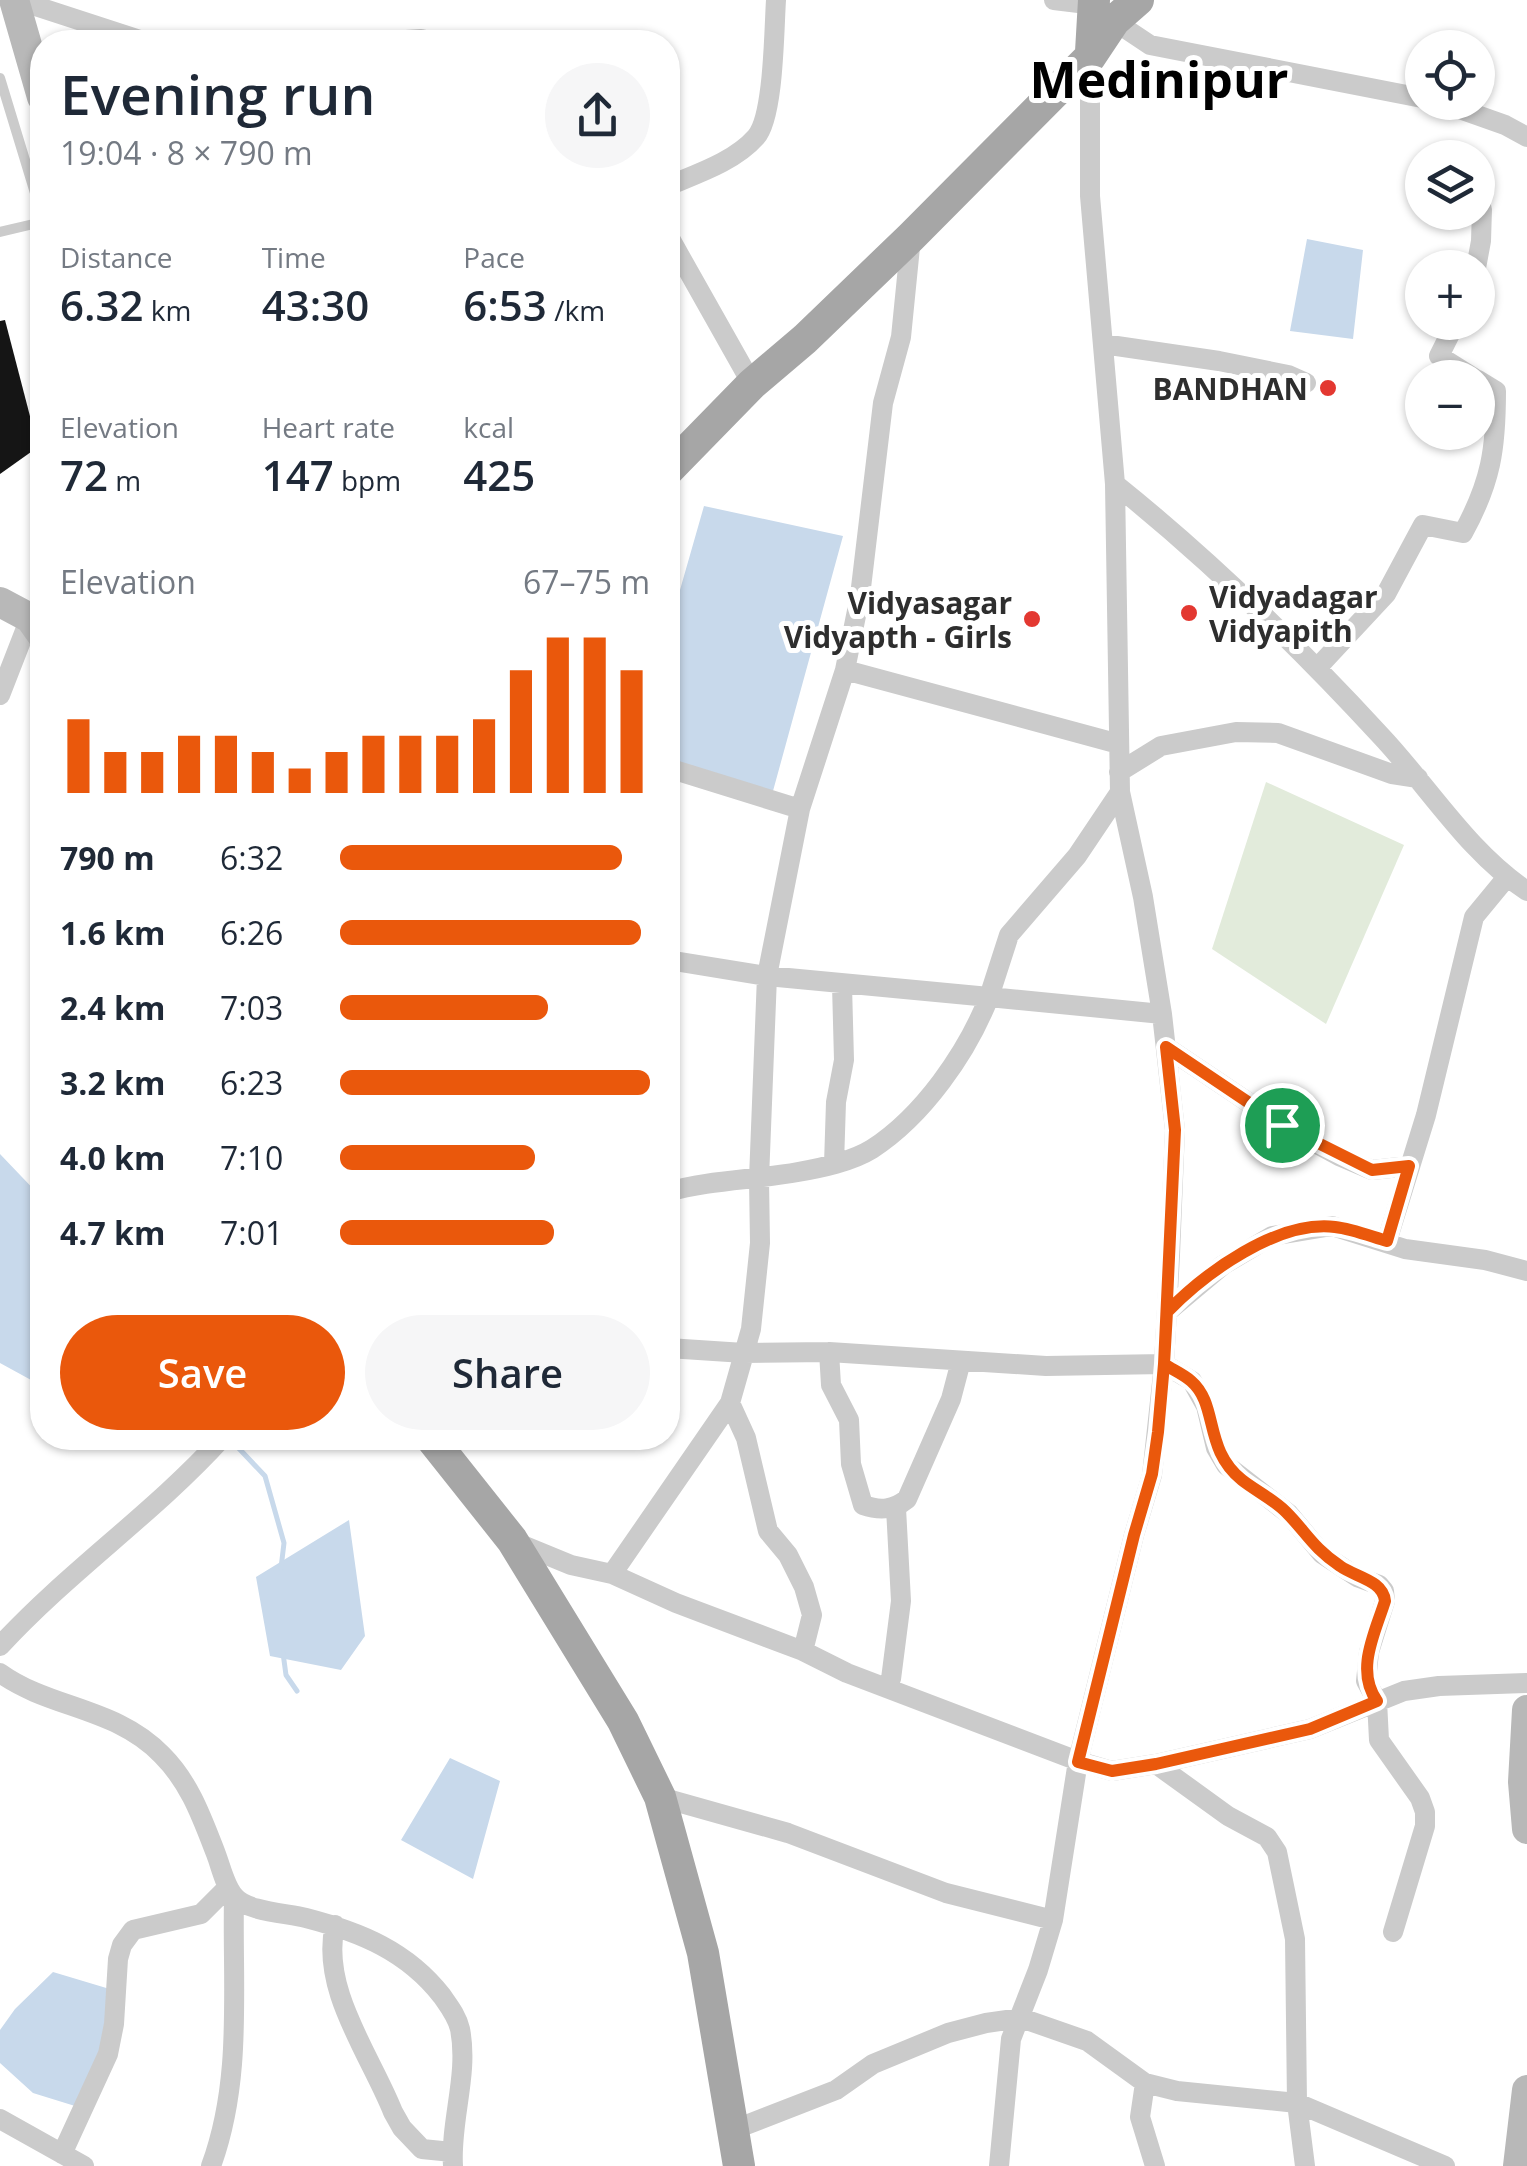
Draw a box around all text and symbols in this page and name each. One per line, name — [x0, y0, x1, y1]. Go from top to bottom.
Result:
map controls — [1405, 30, 1495, 450]
button: locate — [1405, 30, 1495, 120]
district label: Medinipur — [1030, 45, 1288, 113]
text: Evening run — [60, 56, 375, 131]
button: share — [545, 63, 650, 168]
text: 19:04 · 8 × 790 m — [60, 131, 313, 174]
button: layers — [1405, 140, 1495, 230]
text: Distance — [60, 238, 173, 276]
text: Time — [262, 238, 326, 276]
text: Pace — [463, 238, 525, 276]
button: + — [1405, 250, 1495, 340]
text: 6.32 — [60, 276, 144, 333]
text: 43:30 — [262, 276, 369, 333]
text: 6:53 — [463, 276, 547, 333]
text: km — [144, 291, 191, 329]
text: /km — [547, 291, 605, 329]
button: − — [1405, 360, 1495, 450]
place label: BANDHAN — [1153, 368, 1308, 409]
marker: BANDHAN — [1317, 377, 1339, 399]
text: Elevation — [60, 408, 179, 446]
text: Heart rate — [262, 408, 395, 446]
text: kcal — [463, 408, 514, 446]
text: 72 — [60, 446, 108, 503]
text: 147 — [262, 446, 334, 503]
text: 425 — [463, 446, 535, 503]
text: m — [108, 461, 141, 499]
text: bpm — [334, 461, 401, 499]
text: Elevation — [60, 560, 196, 603]
text: 67–75 m — [523, 560, 650, 603]
place label: Vidyadagar Vidyapith — [1209, 576, 1378, 651]
place label: Vidyasagar Vidyapth - Girls — [784, 582, 1012, 657]
marker: Vidyadagar Vidyapith — [1178, 602, 1200, 624]
marker: Vidyasagar Vidyapth - Girls — [1021, 608, 1043, 630]
text: 790 m — [60, 836, 155, 879]
text: 6:32 — [220, 836, 283, 879]
text: 1.6 km — [60, 911, 165, 954]
text: 6:26 — [220, 911, 283, 954]
text: 2.4 km — [60, 986, 165, 1029]
text: 7:03 — [220, 986, 283, 1029]
text: 3.2 km — [60, 1061, 165, 1104]
text: 6:23 — [220, 1061, 283, 1104]
pin — [1240, 1083, 1325, 1168]
icon: arrive — [1255, 1098, 1310, 1153]
text: 4.0 km — [60, 1136, 165, 1179]
text: 7:10 — [220, 1136, 283, 1179]
text: 4.7 km — [60, 1211, 165, 1254]
text: 7:01 — [220, 1211, 283, 1254]
button: Save — [60, 1315, 345, 1430]
button: Share — [365, 1315, 650, 1430]

